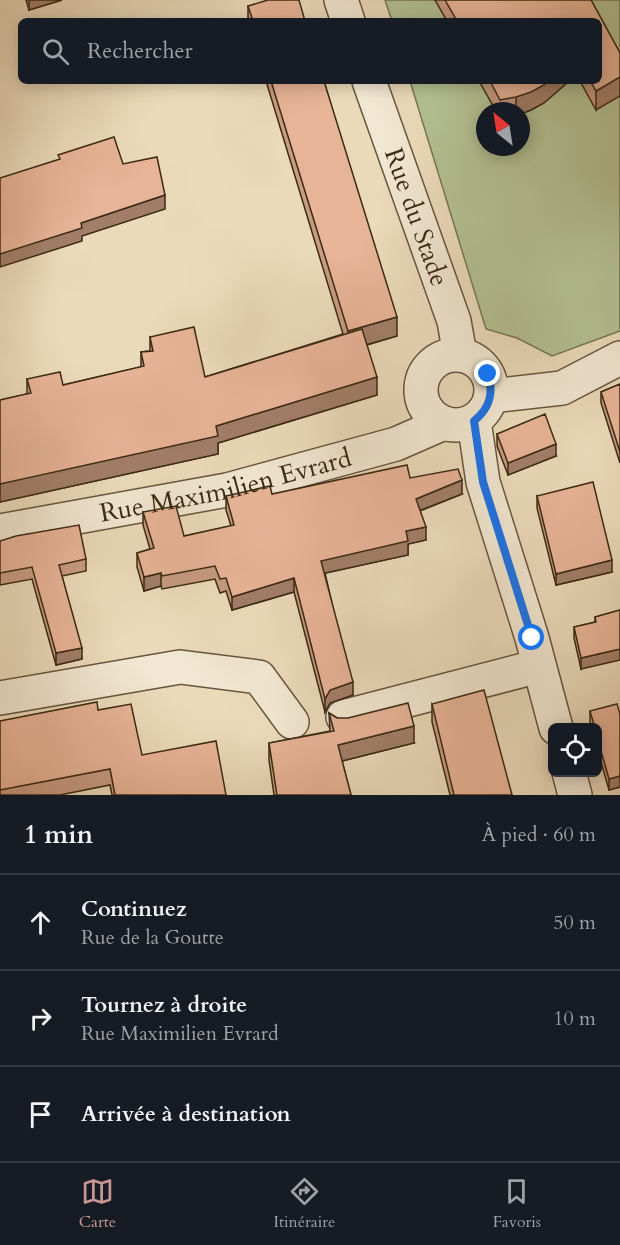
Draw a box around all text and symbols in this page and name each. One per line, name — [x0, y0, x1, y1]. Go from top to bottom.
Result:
search box — [18, 18, 602, 84]
icon: search — [39, 35, 72, 68]
text: Rechercher — [87, 36, 192, 66]
north arrow — [476, 102, 530, 156]
street label: Rue du Stade — [376, 143, 458, 291]
route end — [474, 360, 500, 386]
street label: Rue Maximilien Evrard — [97, 439, 355, 530]
route start — [518, 624, 544, 650]
map controls — [548, 723, 602, 777]
button: locate — [548, 723, 602, 777]
text: 1 min — [24, 817, 93, 852]
text: À pied · 60 m — [482, 821, 596, 848]
text: Continuez — [81, 894, 187, 924]
icon: ahead — [24, 906, 57, 939]
text: 50 m — [553, 909, 596, 936]
text: Rue de la Goutte — [81, 924, 224, 951]
text: Tournez à droite — [81, 990, 247, 1020]
icon: right — [24, 1002, 57, 1035]
text: 10 m — [553, 1005, 596, 1032]
text: Rue Maximilien Evrard — [81, 1020, 279, 1047]
icon: arrive — [24, 1098, 57, 1131]
text: Arrivée à destination — [81, 1099, 291, 1129]
tab: Carte — [79, 1175, 116, 1233]
tab: Itinéraire — [274, 1175, 335, 1233]
tab: Favoris — [493, 1175, 541, 1233]

